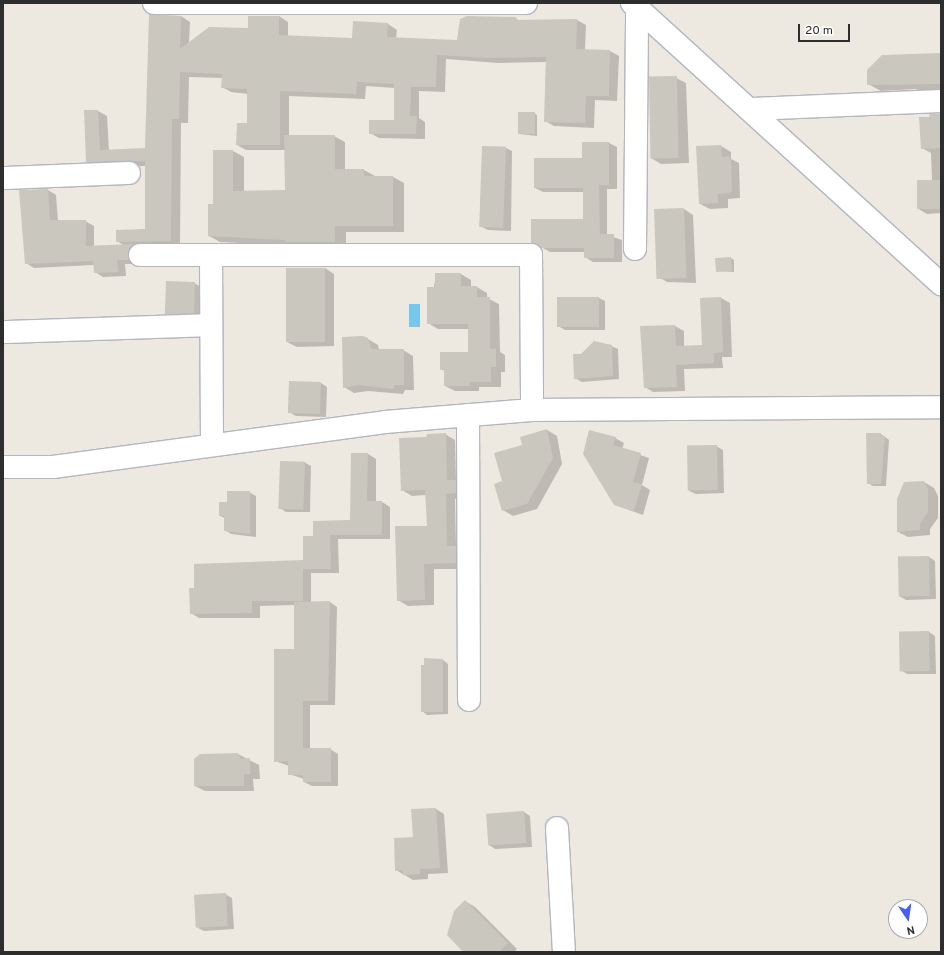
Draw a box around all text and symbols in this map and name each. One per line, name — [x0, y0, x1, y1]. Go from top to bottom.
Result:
scale bar — [800, 16, 852, 42]
text: 20 m — [805, 23, 833, 39]
north arrow — [888, 899, 928, 939]
text: N — [905, 922, 916, 937]

